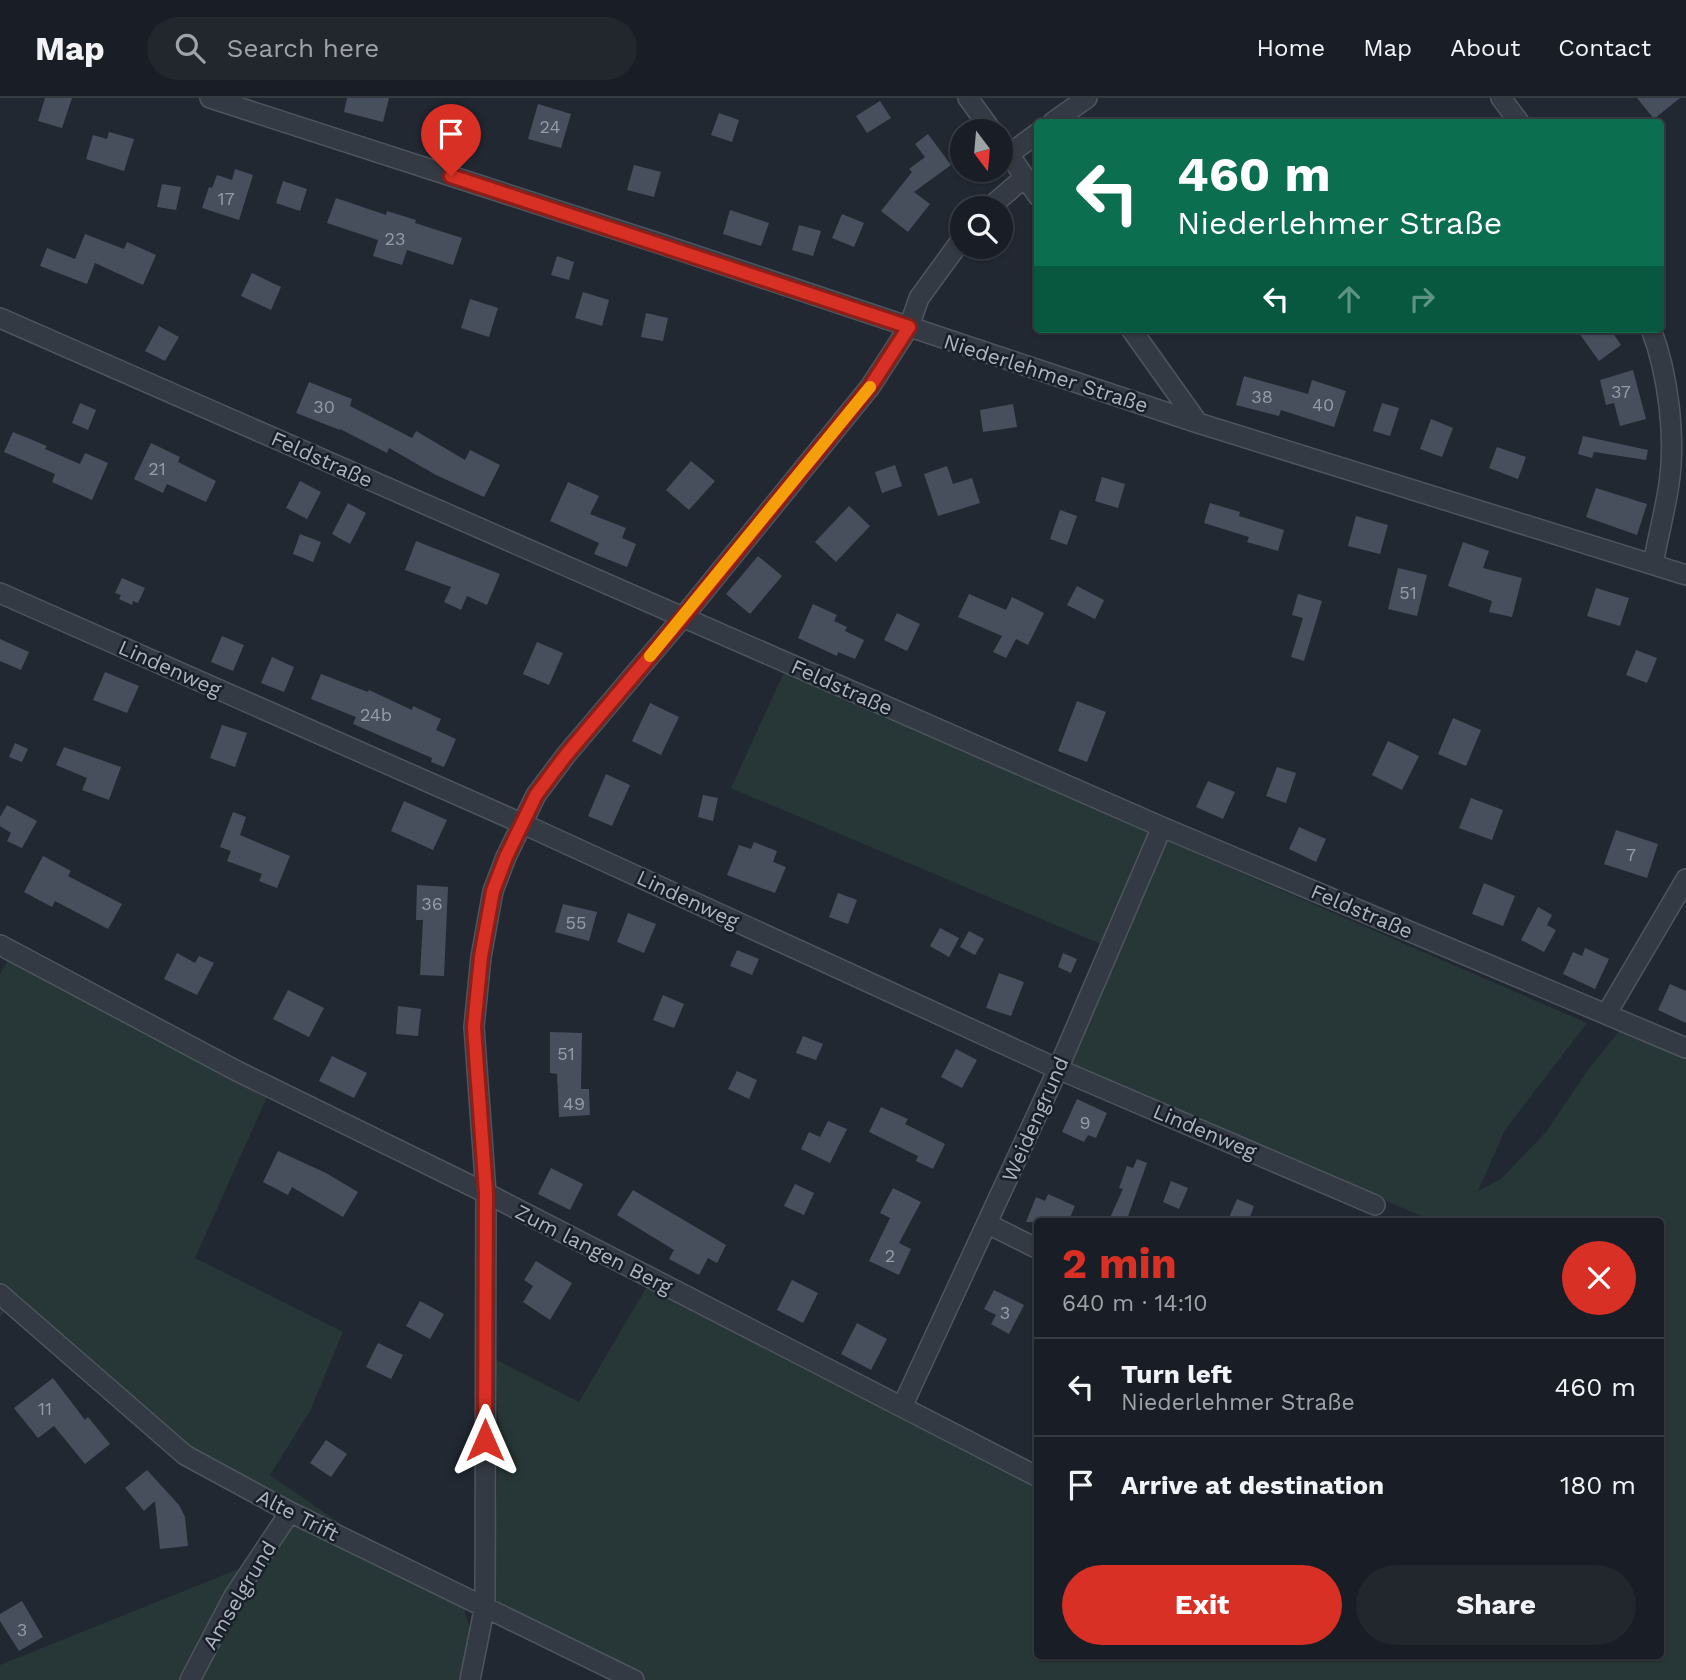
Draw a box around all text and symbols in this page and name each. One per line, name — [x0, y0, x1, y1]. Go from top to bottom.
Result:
search box — [147, 17, 637, 80]
text: Map — [35, 29, 105, 68]
icon: search — [171, 29, 209, 67]
text: Search here — [227, 33, 379, 63]
text: Home — [1257, 34, 1325, 62]
text: Map — [1363, 34, 1412, 62]
text: About — [1450, 34, 1520, 62]
text: Contact — [1558, 34, 1651, 62]
pin — [421, 104, 481, 176]
icon: arrive — [432, 115, 470, 153]
house number: 24 — [540, 116, 560, 137]
north arrow — [950, 119, 1013, 182]
map controls — [950, 119, 1013, 259]
text: 460 m — [1177, 145, 1331, 203]
icon: left — [1062, 147, 1153, 238]
house number: 17 — [217, 188, 235, 209]
button: search — [950, 196, 1013, 259]
text: Niederlehmer Straße — [1177, 204, 1502, 242]
house number: 23 — [385, 228, 406, 249]
icon: left — [1257, 280, 1295, 318]
icon: ahead — [1330, 280, 1368, 318]
icon: right — [1403, 280, 1441, 318]
street label: Niederlehmer Straße — [941, 328, 1151, 418]
house number: 37 — [1611, 381, 1631, 402]
house number: 38 — [1251, 386, 1273, 407]
house number: 40 — [1312, 394, 1334, 415]
house number: 30 — [313, 396, 335, 417]
street label: Feldstraße — [267, 426, 377, 492]
house number: 21 — [148, 458, 166, 479]
house number: 51 — [1399, 582, 1417, 603]
street label: Lindenweg — [115, 634, 226, 702]
street label: Feldstraße — [787, 654, 897, 720]
house number: 24b — [360, 704, 392, 725]
house number: 7 — [1626, 844, 1636, 865]
street label: Lindenweg — [633, 864, 744, 934]
street label: Feldstraße — [1307, 878, 1417, 944]
house number: 36 — [421, 893, 443, 914]
house number: 55 — [566, 912, 586, 933]
house number: 51 — [557, 1043, 575, 1064]
street label: Weidengrund — [996, 1053, 1074, 1185]
house number: 49 — [563, 1093, 585, 1114]
street label: Lindenweg — [1150, 1098, 1261, 1164]
house number: 9 — [1079, 1112, 1091, 1133]
street label: Zum langen Berg — [511, 1199, 677, 1300]
text: 2 min — [1062, 1239, 1177, 1288]
button: close — [1562, 1241, 1636, 1315]
house number: 2 — [885, 1245, 895, 1266]
text: 640 m · 14:10 — [1062, 1290, 1208, 1317]
house number: 3 — [1000, 1302, 1010, 1323]
text: Turn left — [1121, 1359, 1232, 1389]
icon: left — [1062, 1368, 1100, 1406]
text: 460 m — [1554, 1372, 1636, 1402]
text: Niederlehmer Straße — [1121, 1389, 1355, 1416]
house number: 11 — [38, 1398, 52, 1419]
position arrow — [448, 1403, 522, 1477]
icon: arrive — [1062, 1466, 1100, 1504]
text: Arrive at destination — [1121, 1470, 1384, 1500]
text: 180 m — [1560, 1470, 1636, 1500]
street label: Alte Trift — [253, 1484, 343, 1546]
street label: Amselgrund — [197, 1536, 281, 1654]
button: Exit — [1062, 1565, 1342, 1645]
button: Share — [1356, 1565, 1636, 1645]
house number: 3 — [17, 1619, 27, 1640]

